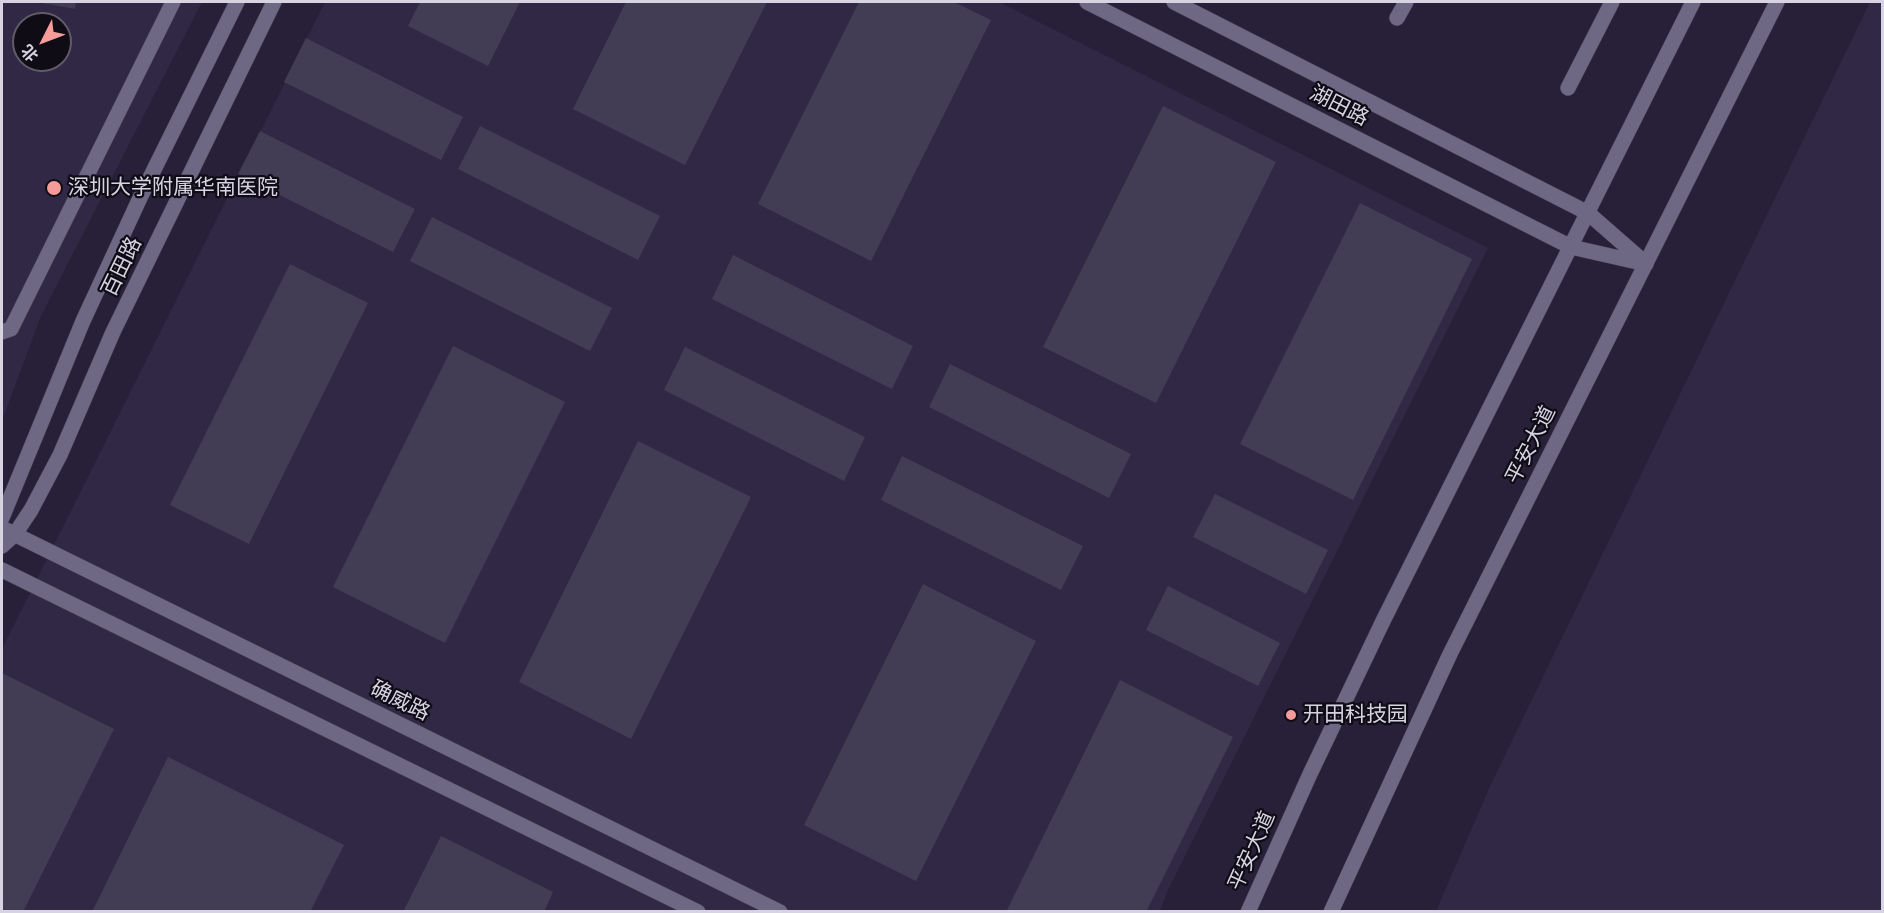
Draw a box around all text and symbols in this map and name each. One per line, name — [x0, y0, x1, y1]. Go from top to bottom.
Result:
north arrow — [12, 12, 72, 72]
text: 北 — [17, 41, 42, 65]
street label: 湖田路 — [1305, 80, 1373, 132]
place label: 深圳大学附属华南医院 — [68, 175, 278, 201]
marker: 深圳大学附属华南医院 — [45, 179, 63, 197]
street label: 百田路 — [97, 233, 147, 301]
street label: 平安大道 — [1501, 402, 1561, 488]
street label: 确威路 — [366, 676, 434, 726]
place label: 开田科技园 — [1303, 702, 1408, 728]
marker: 开田科技园 — [1284, 708, 1298, 722]
street label: 平安大道 — [1223, 808, 1281, 894]

